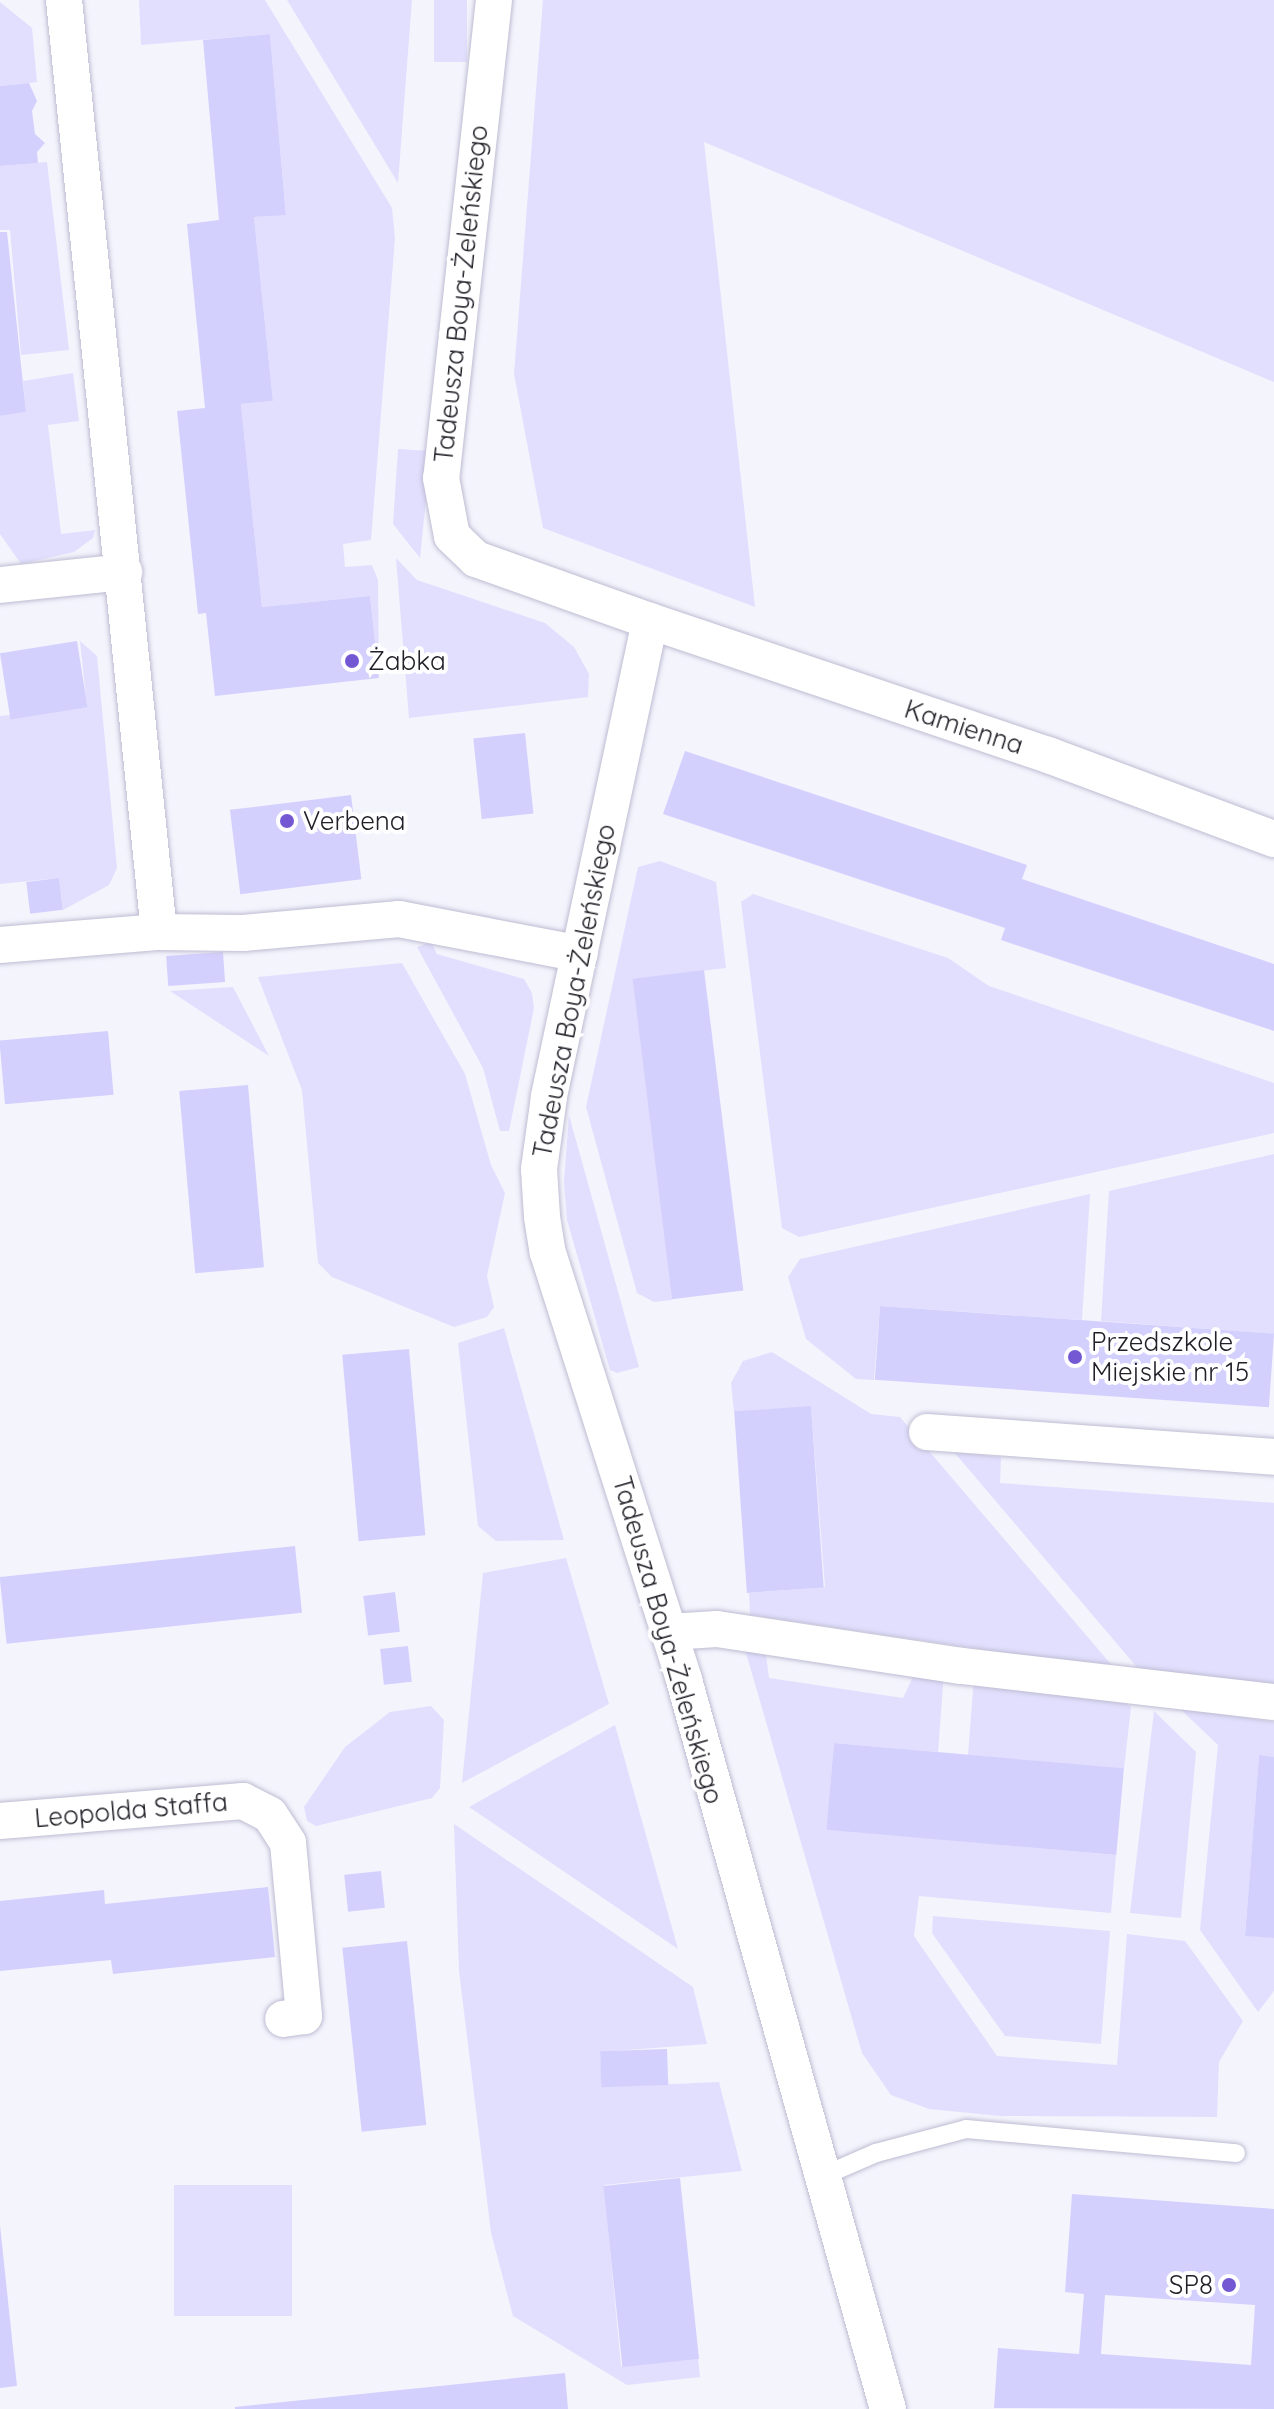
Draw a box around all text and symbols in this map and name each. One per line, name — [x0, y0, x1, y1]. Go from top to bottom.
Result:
street label: Tadeusza Boya-Żeleńskiego — [428, 124, 494, 464]
place label: Żabka — [368, 645, 446, 677]
marker: Żabka — [343, 652, 361, 670]
street label: Kamienna — [901, 693, 1027, 761]
place label: Verbena — [303, 805, 406, 837]
marker: Verbena — [278, 812, 296, 830]
street label: Tadeusza Boya-Żeleńskiego — [526, 821, 622, 1161]
place label: Przedszkole Miejskie nr 15 — [1091, 1326, 1249, 1388]
marker: Przedszkole Miejskie nr 15 — [1066, 1348, 1084, 1366]
street label: Tadeusza Boya-Żeleńskiego — [606, 1473, 730, 1807]
street label: Leopolda Staffa — [33, 1786, 229, 1834]
place label: SP8 — [1169, 2269, 1213, 2301]
marker: SP8 — [1220, 2276, 1238, 2294]

